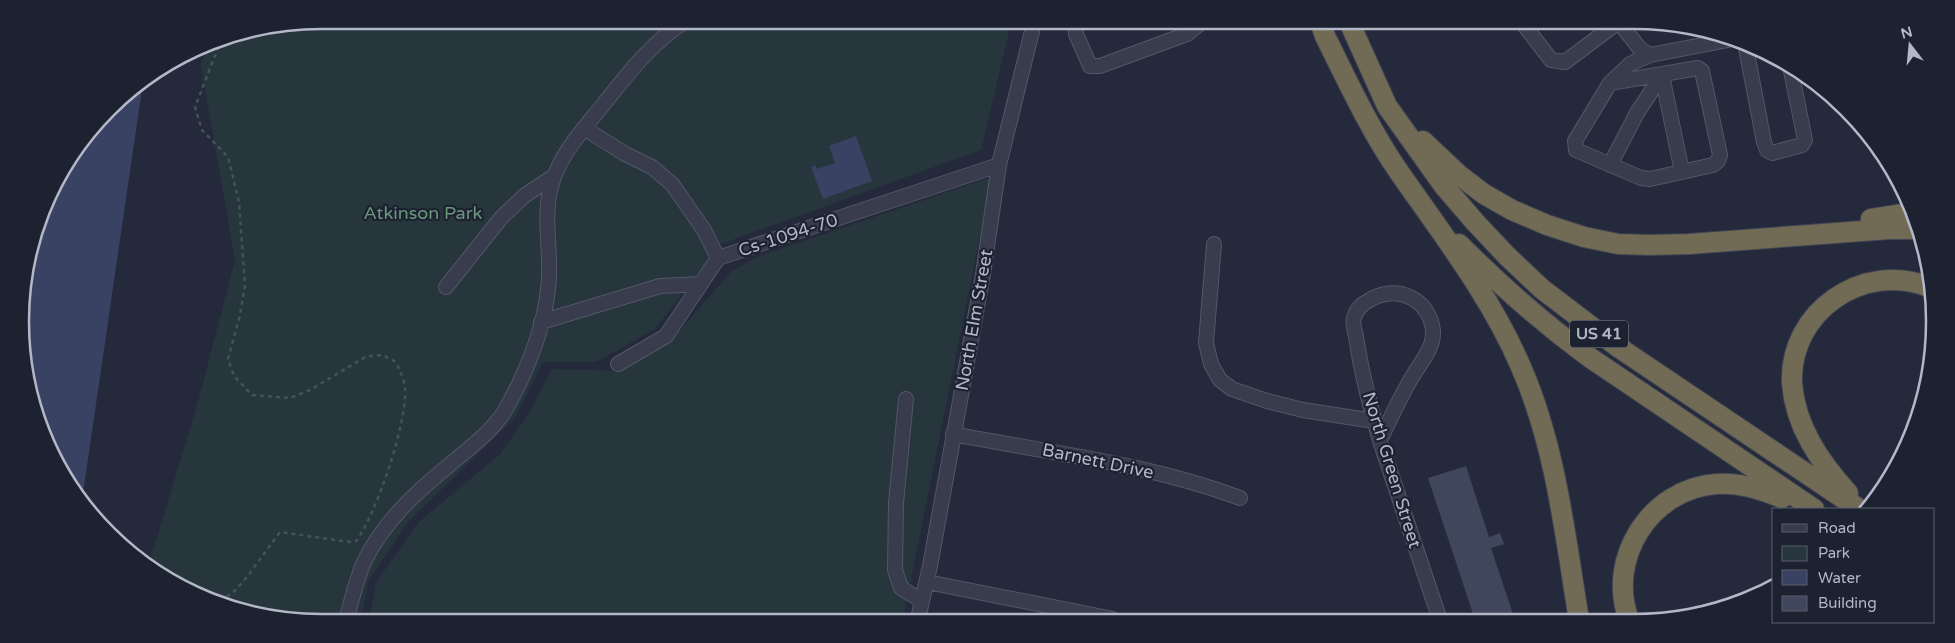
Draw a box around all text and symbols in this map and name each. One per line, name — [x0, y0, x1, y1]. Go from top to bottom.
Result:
north arrow — [1885, 20, 1935, 70]
text: N — [1899, 23, 1914, 43]
park label: Atkinson Park — [364, 202, 483, 224]
street label: Cs-1094-70 — [735, 209, 841, 261]
street label: North Elm Street — [951, 247, 997, 392]
road number: US 41 — [1570, 320, 1628, 348]
street label: North Green Street — [1358, 389, 1426, 551]
street label: Barnett Drive — [1040, 438, 1156, 484]
legend — [1772, 508, 1935, 623]
text: Road — [1818, 519, 1856, 537]
text: Park — [1818, 544, 1850, 562]
text: Water — [1818, 569, 1861, 587]
text: Building — [1818, 594, 1877, 612]

